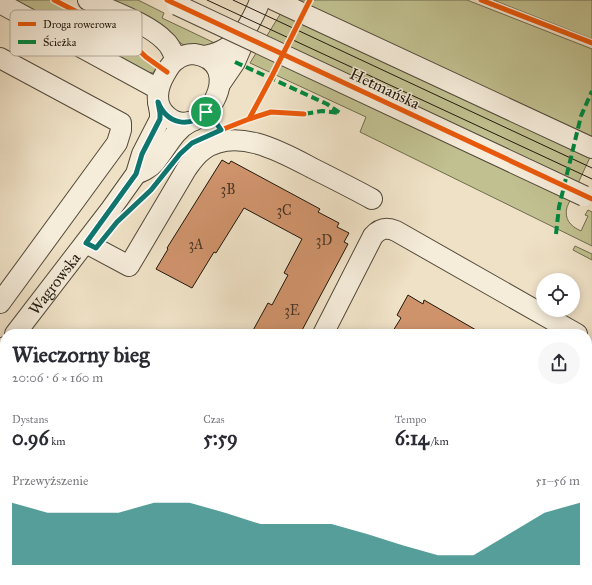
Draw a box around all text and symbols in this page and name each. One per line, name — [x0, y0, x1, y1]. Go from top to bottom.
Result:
legend — [10, 10, 142, 56]
text: Droga rowerowa — [43, 18, 117, 31]
text: Ścieżka — [43, 35, 77, 49]
street label: Hetmańska — [347, 64, 423, 113]
pin — [189, 95, 223, 129]
icon: arrive — [195, 101, 217, 123]
house number: 3B — [221, 181, 235, 198]
house number: 3C — [276, 202, 292, 219]
house number: 3D — [316, 232, 332, 249]
house number: 3A — [188, 236, 204, 253]
street label: Wagrowska — [25, 249, 84, 318]
map controls — [536, 273, 580, 317]
button: locate — [536, 273, 580, 317]
house number: 3E — [284, 302, 300, 319]
text: Wieczorny bieg — [12, 341, 149, 368]
button: share — [538, 342, 580, 384]
text: 20:06 · 6 × 160 m — [12, 370, 103, 386]
text: Dystans — [12, 413, 48, 426]
text: Czas — [203, 413, 225, 426]
text: Tempo — [395, 413, 426, 426]
text: 0.96 — [12, 426, 49, 450]
text: 5:59 — [203, 426, 238, 450]
text: 6:14 — [395, 426, 429, 450]
text: km — [49, 435, 66, 448]
text: /km — [429, 435, 449, 448]
text: Przewyższenie — [12, 473, 88, 489]
text: 51–56 m — [536, 473, 580, 489]

